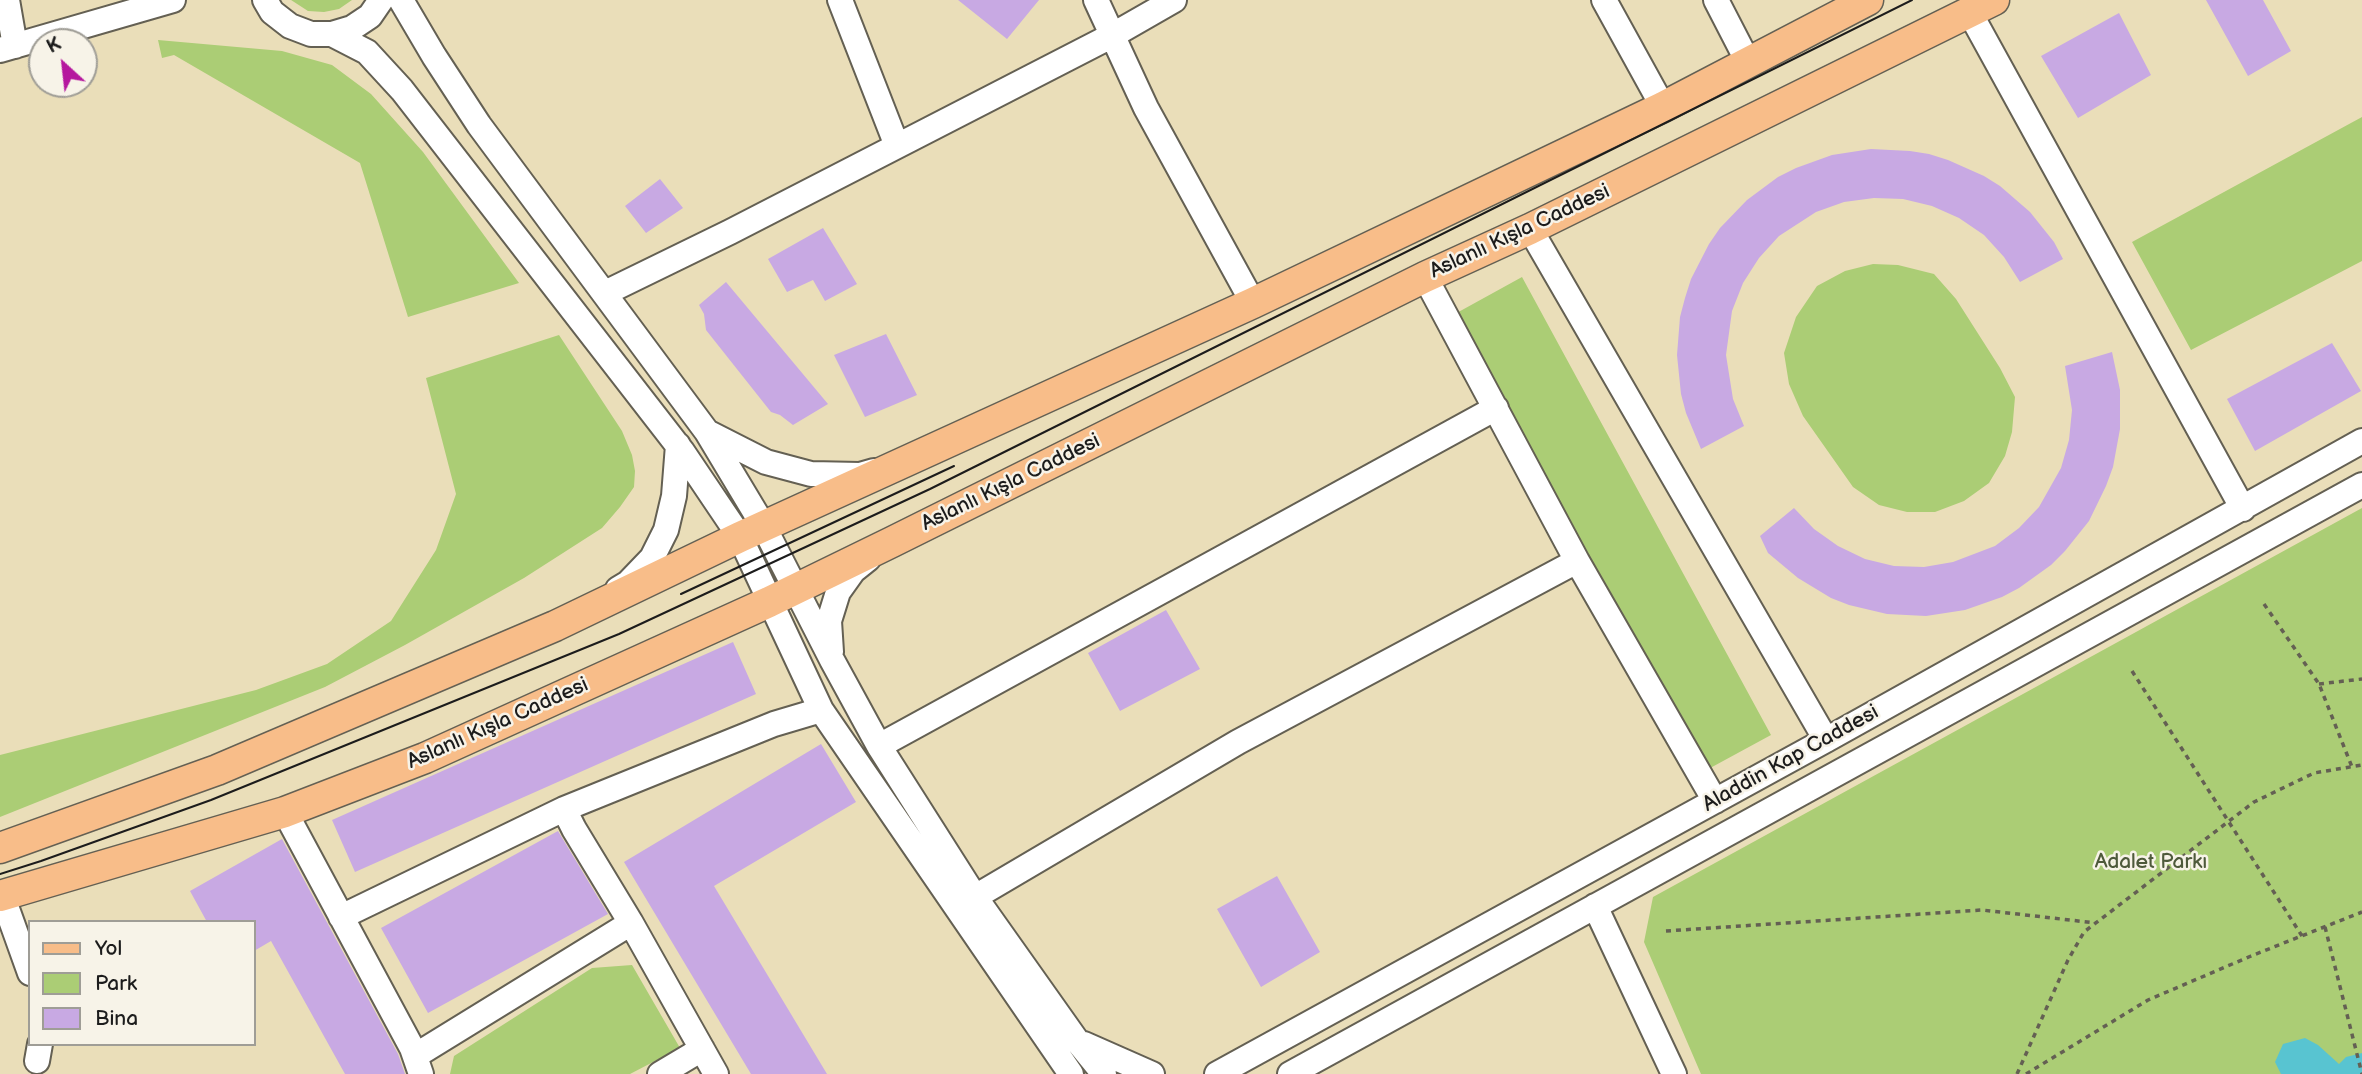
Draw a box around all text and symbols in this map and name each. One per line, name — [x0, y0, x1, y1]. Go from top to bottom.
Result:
north arrow — [28, 28, 98, 98]
text: K — [43, 32, 65, 59]
street label: Aslanlı Kışla Caddesi — [1426, 179, 1614, 285]
street label: Aslanlı Kışla Caddesi — [918, 429, 1104, 537]
street label: Aslanlı Kışla Caddesi — [403, 673, 593, 775]
street label: Aladdin Kap Caddesi — [1699, 700, 1883, 818]
park label: Adalet Parkı — [2095, 850, 2207, 876]
legend — [28, 920, 256, 1046]
text: Yol — [95, 936, 122, 961]
text: Park — [95, 971, 137, 996]
text: Bina — [95, 1006, 138, 1031]

